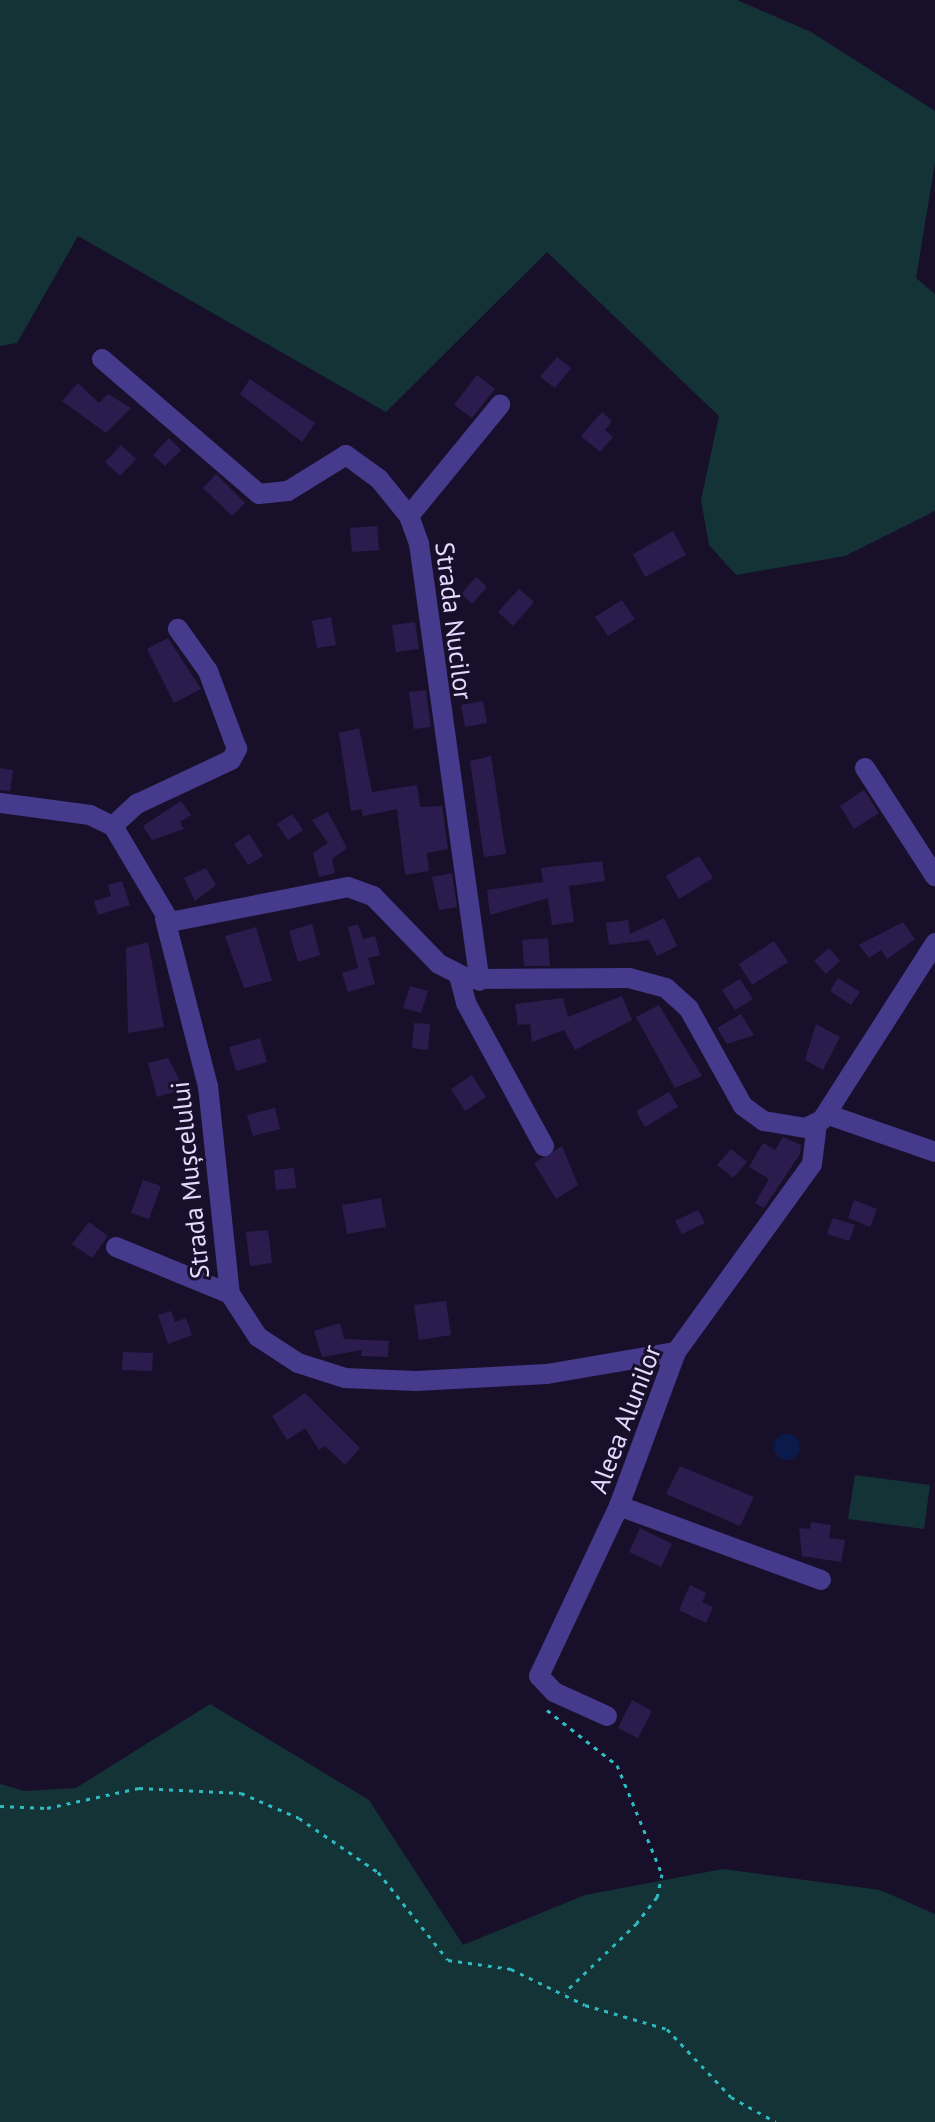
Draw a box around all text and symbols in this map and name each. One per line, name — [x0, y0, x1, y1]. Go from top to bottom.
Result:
street label: Strada Nucilor — [429, 540, 479, 702]
street label: Strada Mușcelului — [164, 1080, 216, 1280]
street label: Aleea Alunilor — [582, 1340, 668, 1498]

